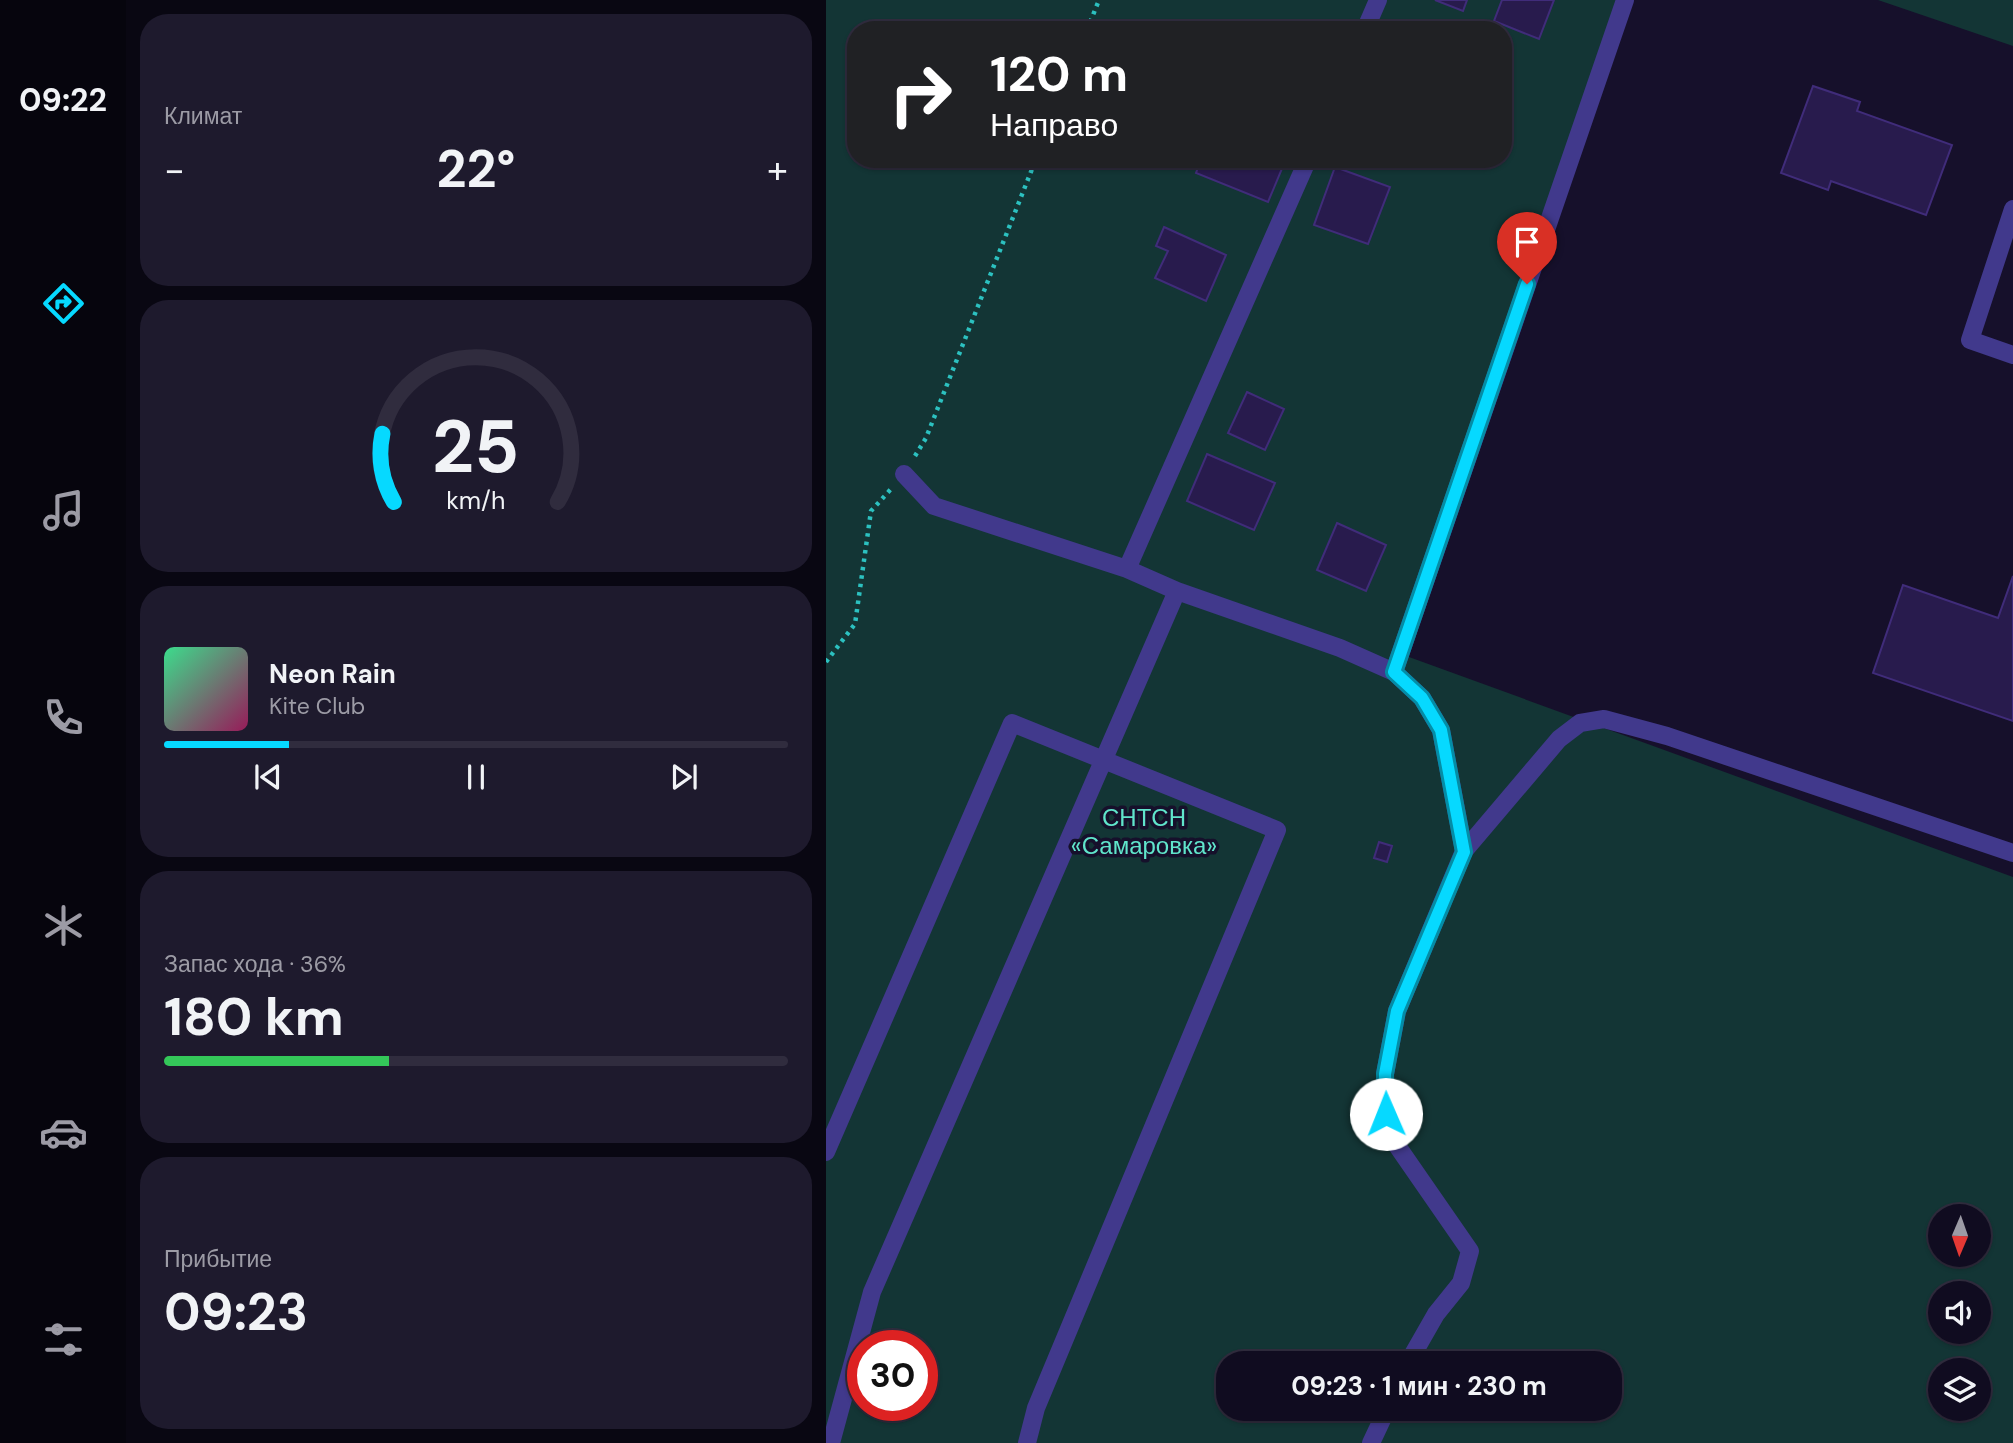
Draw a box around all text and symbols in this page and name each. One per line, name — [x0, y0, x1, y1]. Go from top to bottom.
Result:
text: 120 m — [990, 42, 1128, 106]
icon: right — [875, 49, 966, 140]
text: 09:22 — [19, 79, 107, 121]
text: Климат — [164, 101, 242, 131]
text: Направо — [990, 104, 1118, 146]
text: 22° — [437, 135, 515, 203]
text: − — [164, 145, 185, 195]
text: + — [767, 145, 788, 195]
pin — [1497, 212, 1557, 284]
icon: arrive — [1508, 223, 1546, 261]
icon: directions — [39, 279, 88, 328]
text: 25 — [432, 400, 520, 495]
text: km/h — [446, 483, 506, 516]
icon: music — [39, 486, 88, 535]
text: Neon Rain — [269, 657, 396, 691]
text: Kite Club — [269, 691, 365, 721]
icon: phone — [39, 693, 88, 742]
icon: previous — [249, 758, 287, 796]
icon: pause — [457, 758, 495, 796]
icon: next — [665, 758, 703, 796]
park label: СНТСН «Самаровка» — [1071, 802, 1217, 861]
icon: climate — [39, 901, 88, 950]
text: Запас хода · 36% — [164, 949, 346, 979]
text: 180 km — [164, 983, 344, 1051]
position arrow — [1349, 1077, 1423, 1151]
icon: car — [39, 1108, 88, 1157]
north arrow — [1928, 1204, 1992, 1267]
map controls — [1928, 1204, 1991, 1421]
text: Прибытие — [164, 1244, 272, 1274]
text: 09:23 — [164, 1278, 308, 1346]
button: sound — [1928, 1281, 1991, 1344]
icon: filters — [39, 1315, 88, 1364]
speed limit sign: 30 — [847, 1330, 938, 1421]
button: layers — [1928, 1358, 1991, 1421]
text: 09:23 · 1 мин · 230 m — [1291, 1369, 1547, 1403]

